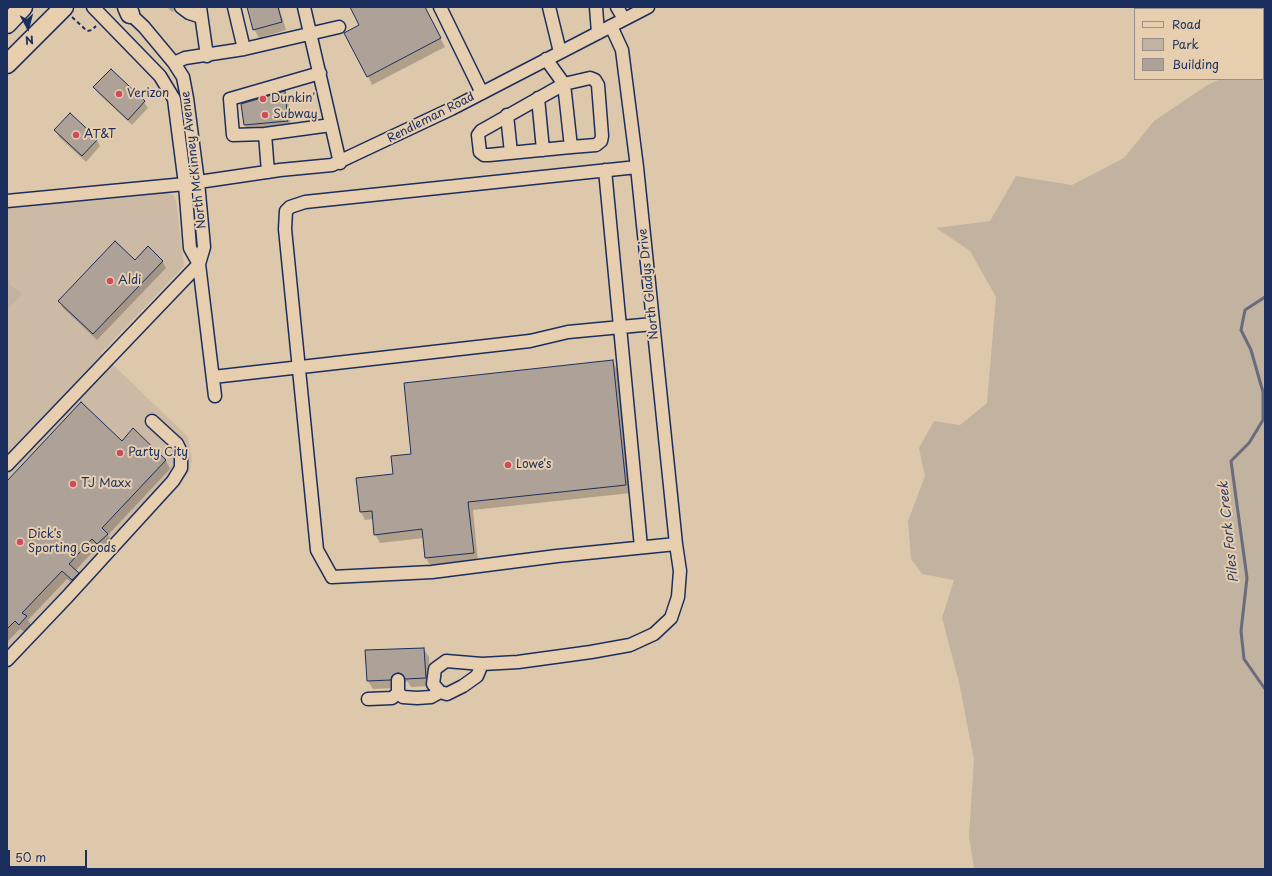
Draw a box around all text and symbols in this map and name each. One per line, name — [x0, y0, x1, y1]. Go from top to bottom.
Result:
north arrow — [8, 8, 48, 48]
legend — [1134, 8, 1264, 80]
text: Road — [1172, 15, 1201, 33]
text: N — [24, 31, 35, 49]
text: Park — [1172, 35, 1199, 53]
text: Building — [1172, 55, 1219, 73]
place label: Verizon — [127, 87, 169, 101]
marker: Verizon — [114, 89, 124, 99]
street label: North McKinney Avenue — [178, 90, 210, 230]
street label: Rendleman Road — [385, 90, 477, 146]
place label: Dunkin' — [271, 92, 315, 106]
marker: Dunkin' — [258, 94, 268, 104]
place label: Subway — [273, 108, 318, 122]
marker: Subway — [260, 110, 270, 120]
place label: AT&T — [84, 128, 116, 142]
marker: AT&T — [71, 130, 81, 140]
street label: North Gladys Drive — [636, 228, 662, 340]
place label: Aldi — [118, 274, 141, 288]
marker: Aldi — [105, 276, 115, 286]
place label: Party City — [128, 446, 188, 460]
marker: Party City — [115, 448, 125, 458]
place label: Lowe's — [516, 458, 551, 472]
marker: Lowe's — [503, 460, 513, 470]
place label: TJ Maxx — [81, 477, 131, 491]
marker: TJ Maxx — [68, 479, 78, 489]
water label: Piles Fork Creek — [1216, 481, 1242, 583]
place label: Dick's Sporting Goods — [28, 528, 116, 556]
marker: Dick's Sporting Goods — [15, 537, 25, 547]
scale bar — [10, 842, 89, 868]
text: 50 m — [15, 848, 46, 866]

